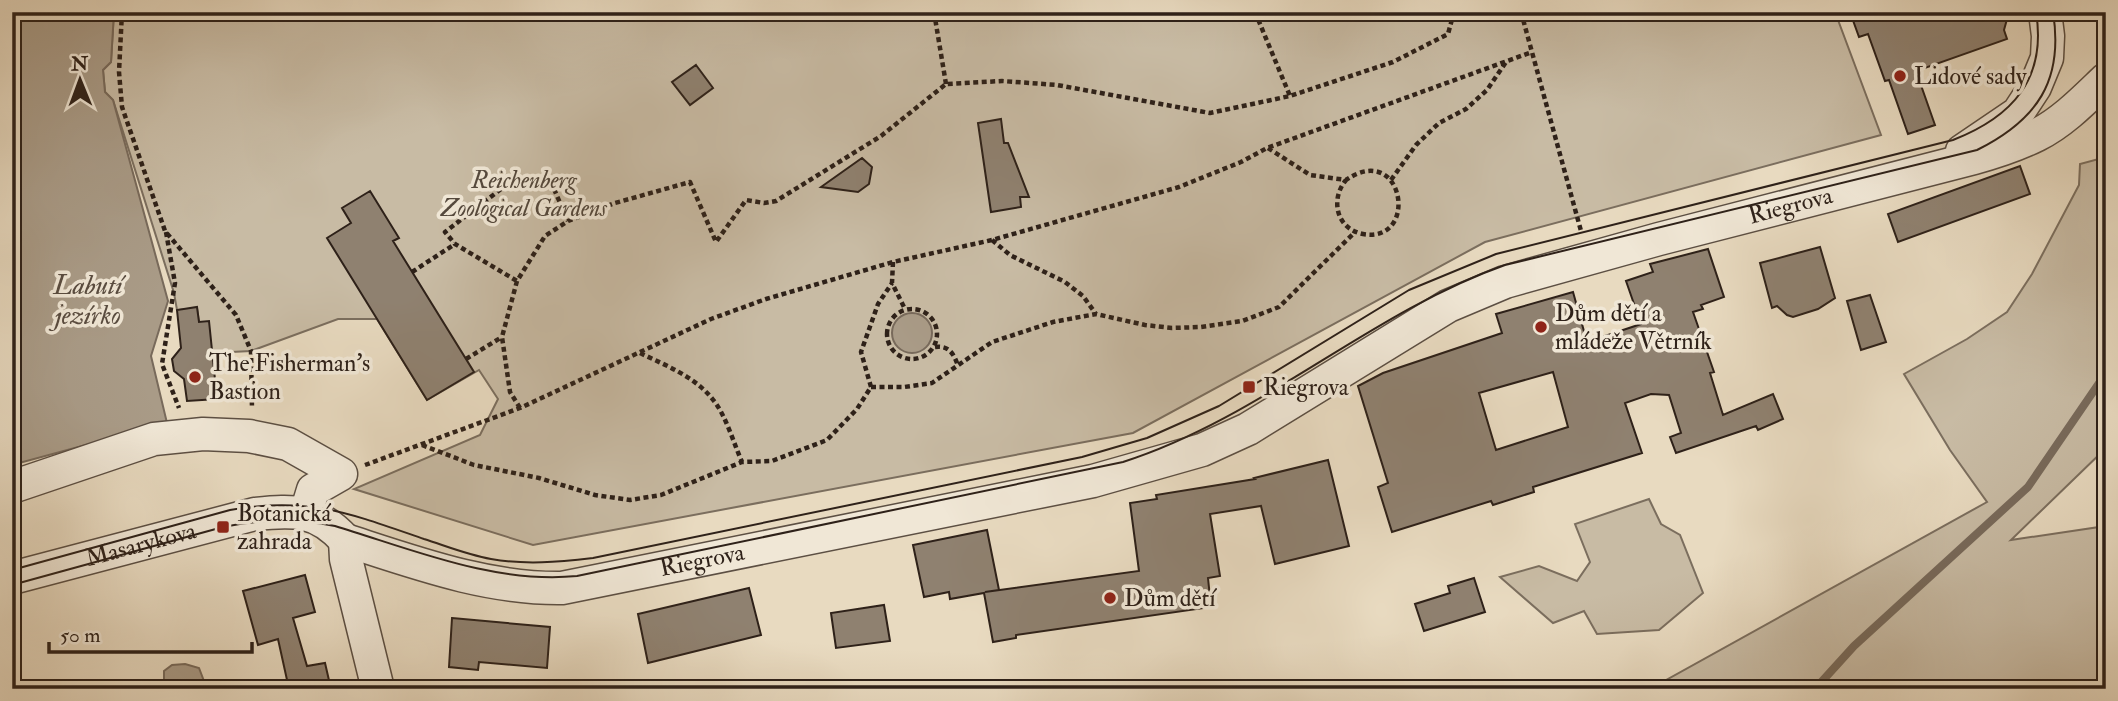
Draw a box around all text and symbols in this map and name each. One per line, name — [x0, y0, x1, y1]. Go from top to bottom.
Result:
north arrow — [46, 46, 116, 116]
text: N — [70, 52, 89, 76]
place label: Lidové sady — [1914, 61, 2027, 92]
marker: Lidové sady — [1892, 68, 1908, 84]
park label: Reichenberg Zoological Gardens — [440, 165, 607, 224]
street label: Riegrova — [1745, 179, 1837, 231]
water label: Labutí jezírko — [48, 270, 126, 332]
place label: Dům dětí a mládeže Větrník — [1555, 298, 1712, 357]
marker: Dům dětí a mládeže Větrník — [1533, 319, 1549, 335]
place label: The Fisherman's Bastion — [209, 348, 370, 407]
marker: The Fisherman's Bastion — [187, 369, 203, 385]
place label: Riegrova — [1263, 372, 1350, 403]
marker: Riegrova — [1241, 379, 1257, 395]
place label: Botanická zahrada — [237, 498, 333, 557]
street label: Masarykova — [82, 514, 200, 574]
marker: Botanická zahrada — [215, 519, 231, 535]
street label: Riegrova — [657, 536, 748, 583]
place label: Dům dětí — [1124, 583, 1217, 614]
marker: Dům dětí — [1102, 590, 1118, 606]
scale bar — [49, 610, 252, 654]
text: 50 m — [60, 622, 101, 649]

